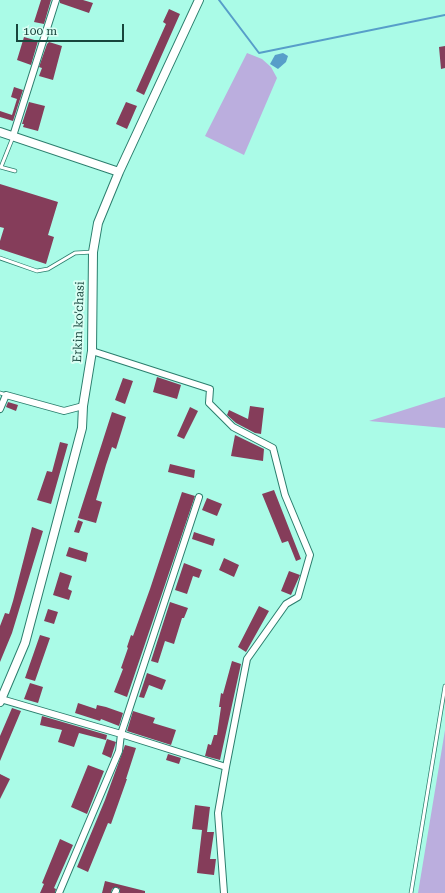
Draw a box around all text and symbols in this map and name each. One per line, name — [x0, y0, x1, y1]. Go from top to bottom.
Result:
scale bar — [18, 16, 126, 42]
text: 100 m — [23, 24, 57, 38]
street label: Erkin ko'chasi — [70, 281, 88, 363]

